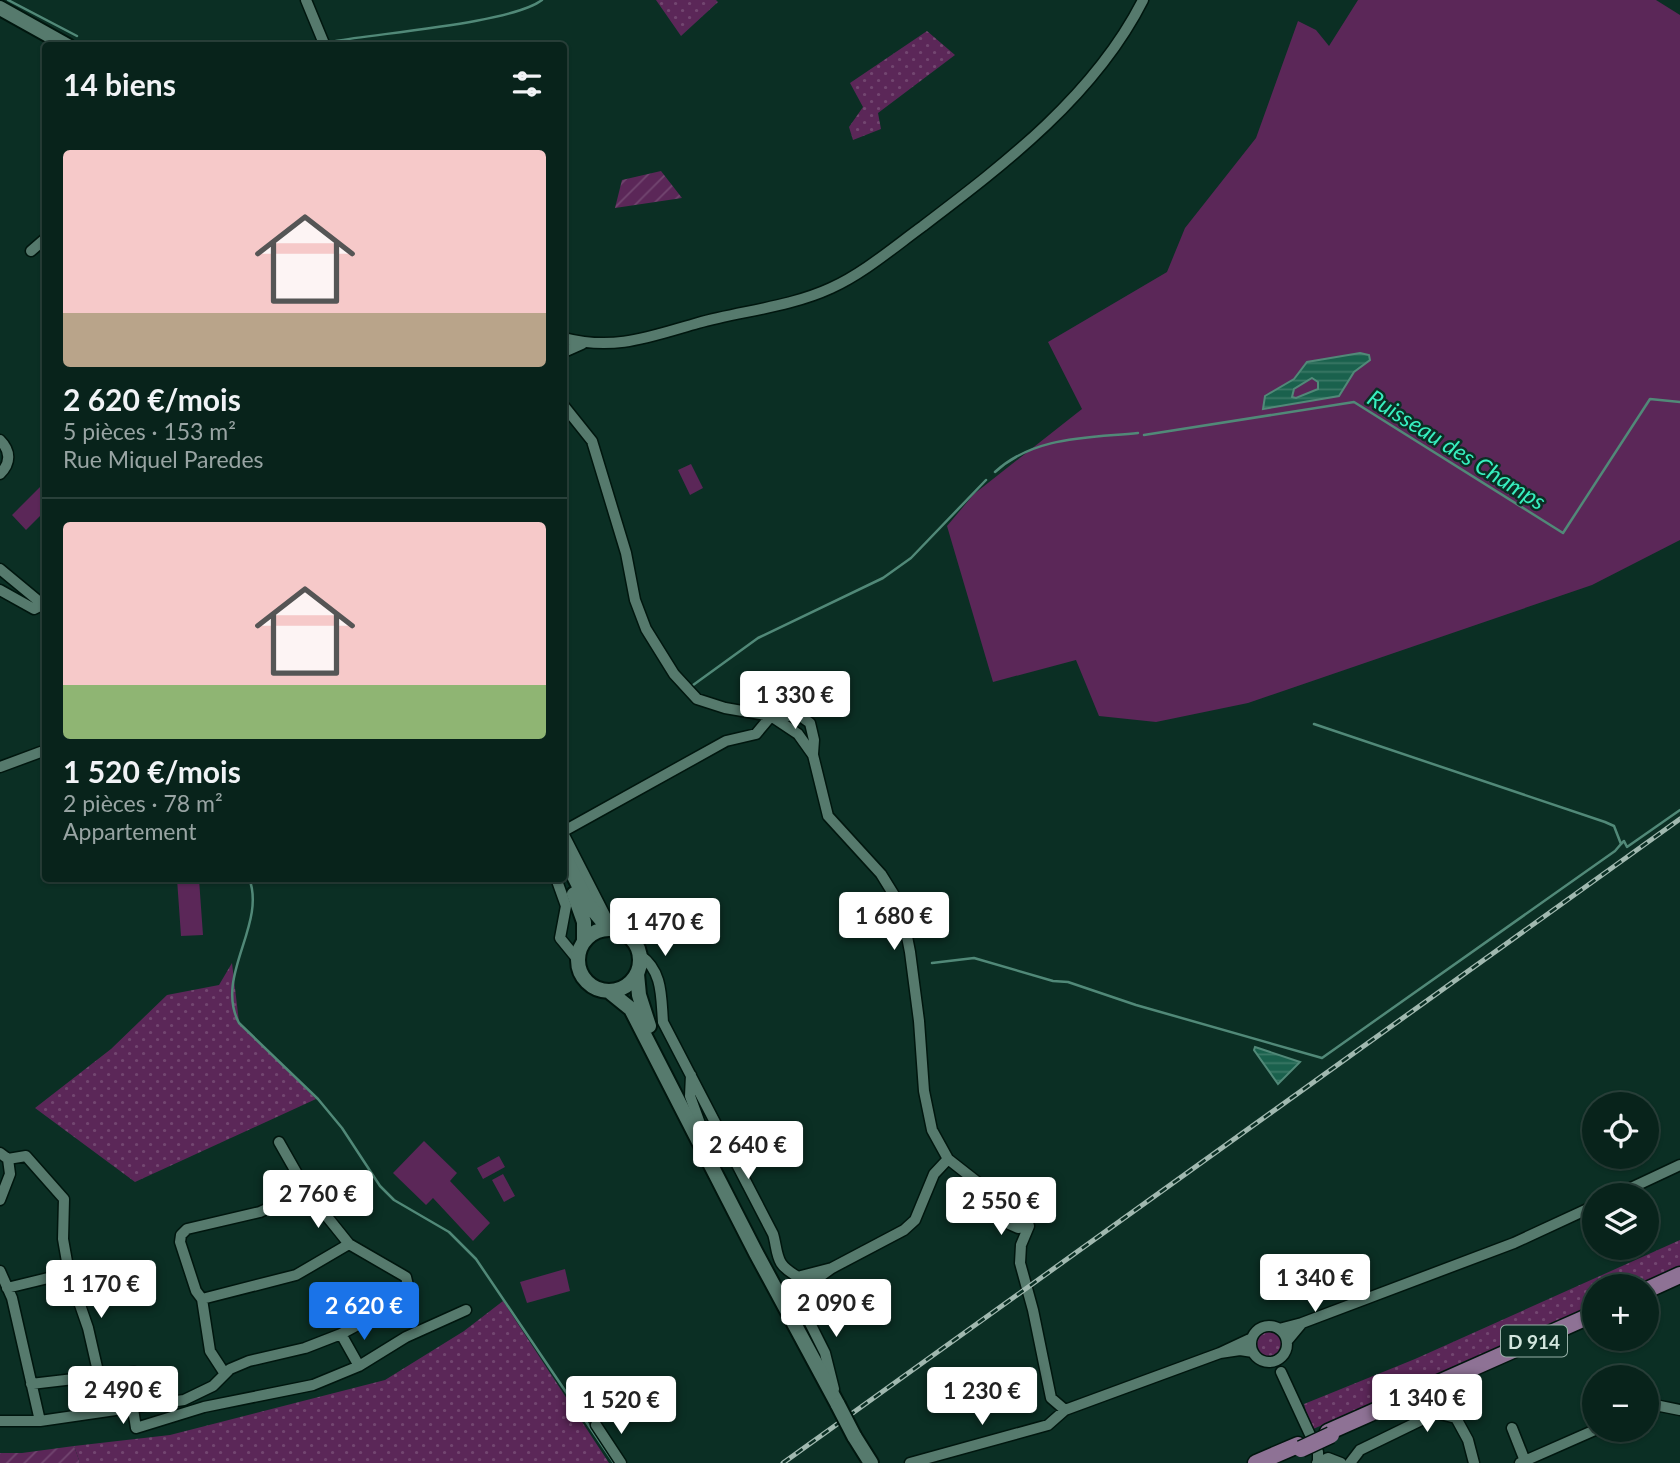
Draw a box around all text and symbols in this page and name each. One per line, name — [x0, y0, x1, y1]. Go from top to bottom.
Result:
icon: filters — [508, 65, 546, 103]
text: 14 biens — [63, 66, 176, 102]
icon: home — [242, 196, 368, 322]
text: 2 620 €/mois — [63, 381, 241, 417]
water label: Ruisseau des Champs — [1363, 383, 1551, 515]
text: 5 pièces · 153 m² — [63, 417, 236, 445]
text: Rue Miquel Paredes — [63, 445, 264, 473]
icon: home — [242, 568, 368, 694]
pin: 1 330 € — [730, 672, 860, 731]
text: 1 330 € — [756, 680, 834, 708]
text: 1 520 €/mois — [63, 753, 241, 789]
text: 2 pièces · 78 m² — [63, 789, 223, 817]
text: Appartement — [63, 817, 196, 845]
pin: 1 680 € — [829, 892, 959, 952]
pin: 1 470 € — [600, 898, 730, 958]
text: 1 680 € — [855, 901, 933, 929]
text: 1 470 € — [626, 907, 704, 935]
map controls — [1582, 1092, 1659, 1442]
button: locate — [1582, 1092, 1659, 1169]
pin: 2 640 € — [683, 1122, 813, 1181]
text: 2 640 € — [709, 1130, 787, 1158]
pin: 2 760 € — [253, 1170, 383, 1230]
pin: 2 550 € — [936, 1178, 1066, 1237]
text: 2 760 € — [279, 1179, 357, 1207]
button: layers — [1582, 1183, 1659, 1260]
text: 2 550 € — [962, 1186, 1040, 1214]
pin: 1 340 € — [1250, 1254, 1380, 1314]
pin: 1 170 € — [36, 1260, 166, 1320]
text: 1 340 € — [1276, 1263, 1354, 1291]
text: 1 170 € — [62, 1269, 140, 1297]
button: + — [1582, 1274, 1659, 1351]
pin: 2 090 € — [771, 1280, 901, 1339]
pin: 2 620 € — [299, 1282, 429, 1342]
text: 2 090 € — [797, 1288, 875, 1316]
text: 2 620 € — [325, 1291, 403, 1319]
road number: D 914 — [1501, 1326, 1567, 1357]
button: − — [1582, 1365, 1659, 1442]
pin: 2 490 € — [58, 1366, 188, 1426]
pin: 1 230 € — [917, 1368, 1047, 1427]
pin: 1 340 € — [1362, 1374, 1492, 1434]
text: 2 490 € — [84, 1375, 162, 1403]
pin: 1 520 € — [556, 1376, 686, 1436]
text: 1 230 € — [943, 1376, 1021, 1404]
text: 1 340 € — [1388, 1383, 1466, 1411]
text: 1 520 € — [582, 1385, 660, 1413]

